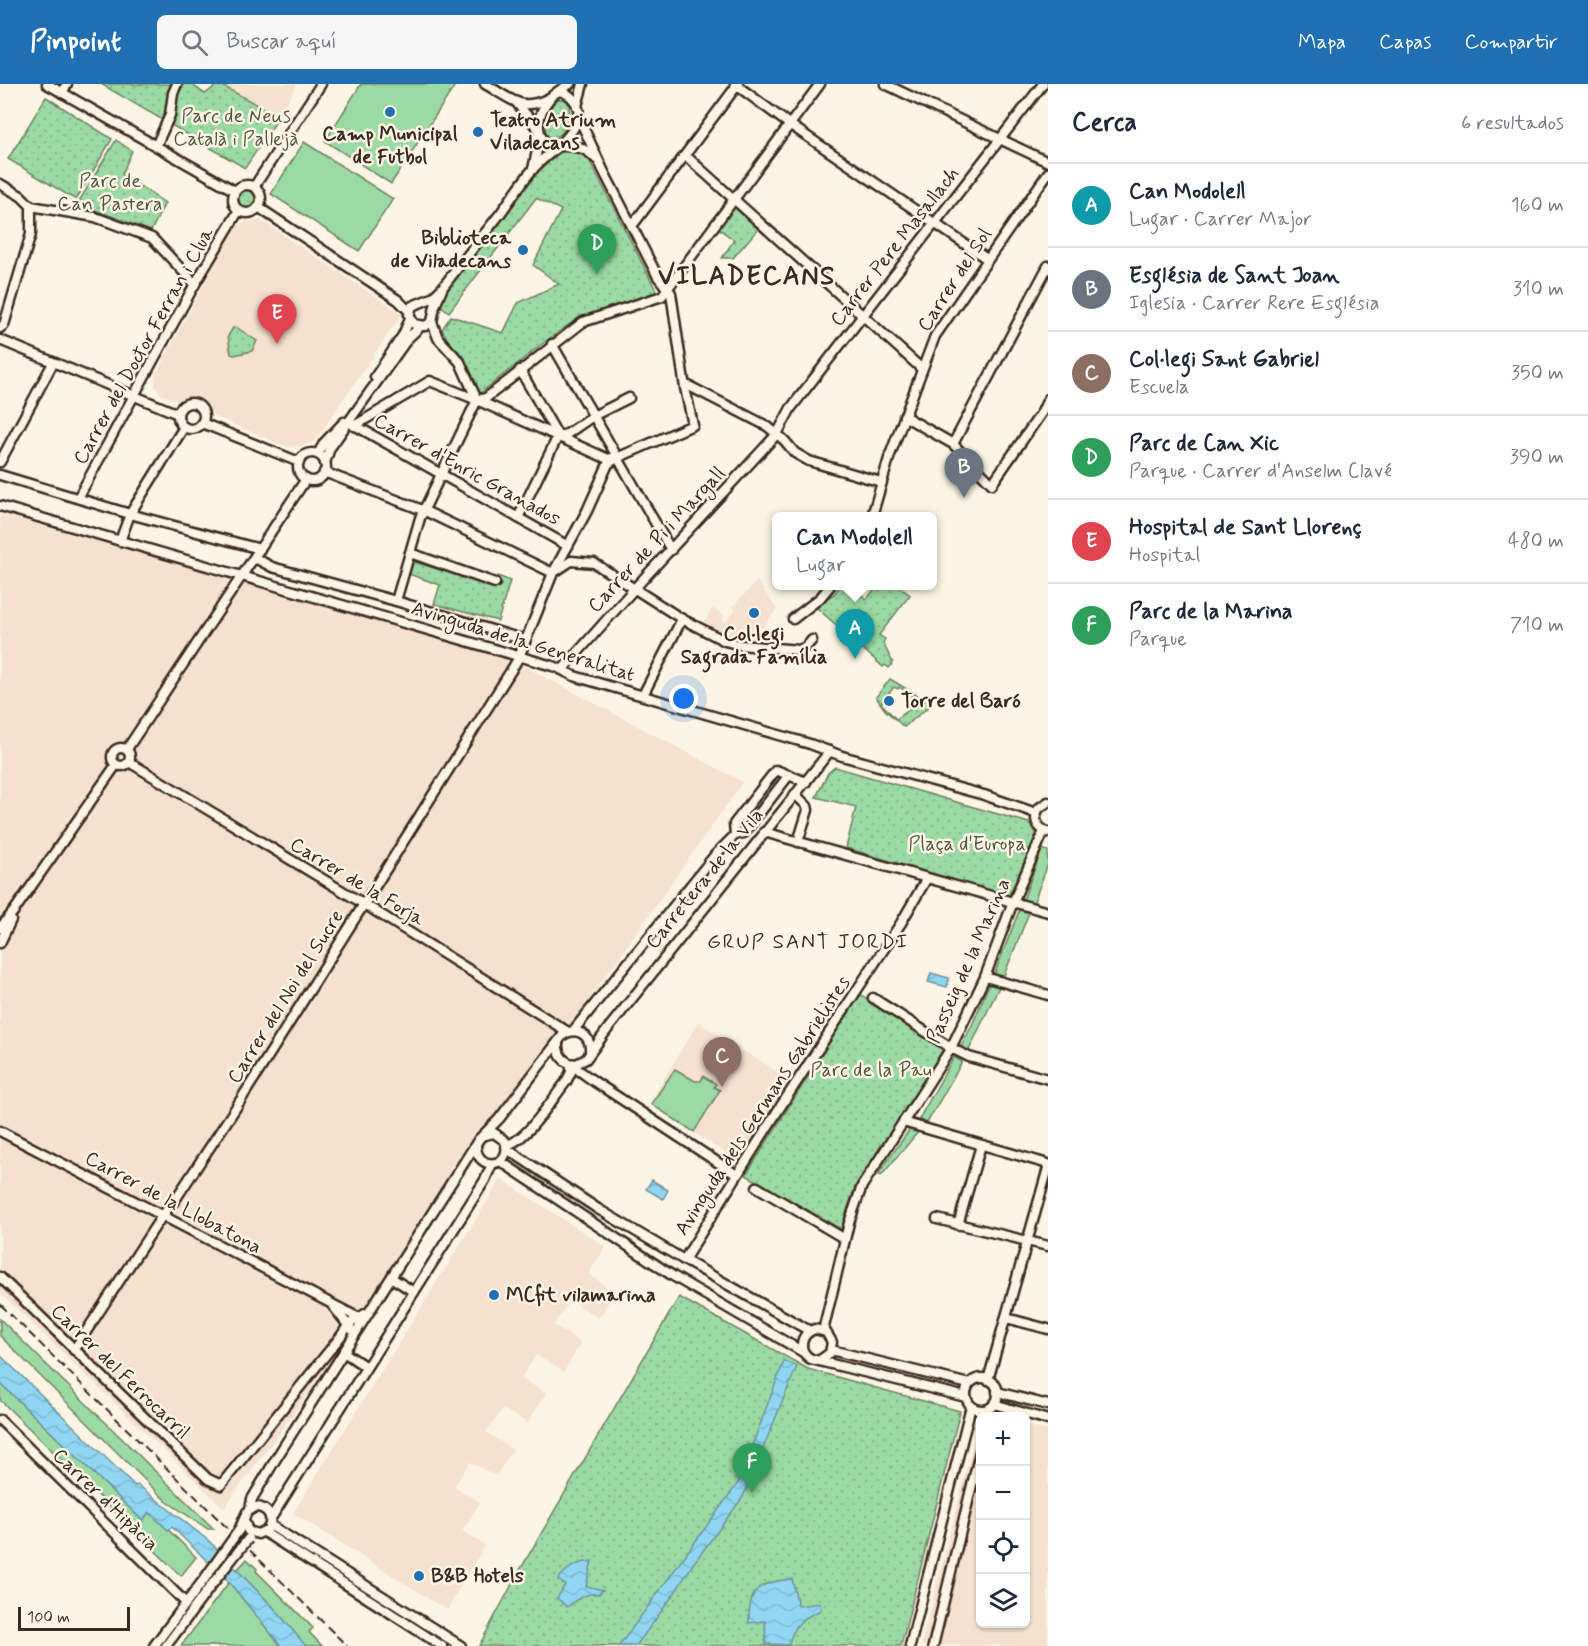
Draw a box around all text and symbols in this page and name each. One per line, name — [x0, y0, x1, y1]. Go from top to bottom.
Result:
search box — [157, 15, 577, 69]
text: Pinpoint — [30, 24, 121, 61]
icon: search — [178, 26, 211, 59]
text: Buscar aquí — [226, 28, 337, 56]
text: Mapa — [1298, 28, 1346, 56]
text: Capas — [1379, 28, 1432, 56]
text: Compartir — [1465, 28, 1558, 56]
park label: Parc de Neus Català i Pallejà — [173, 103, 299, 153]
marker: Camp Municipal de Futbol — [383, 105, 397, 119]
text: Cerca — [1072, 106, 1137, 140]
place label: Teatro Atrium Viladecans — [490, 107, 617, 157]
text: 6 resultados — [1461, 110, 1564, 137]
place label: Camp Municipal de Futbol — [322, 121, 458, 171]
marker: Teatro Atrium Viladecans — [471, 125, 485, 139]
street label: Carrer Pere Masallach — [824, 162, 966, 332]
park label: Parc de Can Pastera — [57, 168, 163, 218]
text: Can Modolell — [1129, 178, 1246, 206]
text: A — [1085, 192, 1098, 219]
text: 160 m — [1511, 192, 1564, 219]
text: Lugar · Carrer Major — [1129, 206, 1312, 233]
street label: Carrer del Doctor Ferran i Clua — [67, 222, 221, 470]
street label: Carrer del Sol — [911, 223, 999, 337]
pin: D — [578, 224, 616, 274]
place label: Biblioteca de Viladecans — [391, 225, 512, 275]
marker: Biblioteca de Viladecans — [516, 243, 530, 257]
district label: VILADECANS — [658, 260, 836, 294]
text: Església de Sant Joan — [1129, 262, 1340, 290]
text: B — [1085, 276, 1098, 303]
text: 310 m — [1513, 276, 1564, 303]
text: Iglesia · Carrer Rere Església — [1129, 290, 1380, 317]
pin: E — [258, 294, 296, 344]
text: Col·legi Sant Gabriel — [1129, 346, 1319, 374]
text: C — [1084, 360, 1099, 387]
text: 350 m — [1511, 360, 1564, 387]
text: Escuela — [1129, 374, 1189, 401]
street label: Carrer d'Enric Granados — [369, 407, 565, 533]
text: Parc de Can Xic — [1129, 430, 1279, 458]
text: D — [1085, 444, 1098, 471]
text: 390 m — [1510, 444, 1564, 471]
pin: B — [944, 448, 984, 498]
text: Parque · Carrer d'Anselm Clavé — [1129, 458, 1392, 485]
street label: Carrer de Pi i Margall — [582, 461, 733, 620]
popup — [772, 512, 937, 590]
text: Hospital de Sant Llorenç — [1129, 514, 1362, 542]
text: Can Modolell — [796, 524, 913, 552]
text: E — [1086, 528, 1097, 555]
text: 480 m — [1508, 528, 1564, 555]
text: Hospital — [1129, 542, 1200, 569]
text: Lugar — [796, 552, 845, 579]
street label: Avinguda de la Generalitat — [408, 595, 638, 690]
text: Parc de la Marina — [1129, 598, 1293, 626]
marker: Col·legi Sagrada Família — [747, 606, 761, 620]
pin: A — [836, 610, 874, 659]
text: F — [1086, 612, 1097, 639]
text: 710 m — [1510, 612, 1564, 639]
place label: Col·legi Sagrada Família — [681, 621, 827, 673]
text: Parque — [1129, 626, 1187, 653]
your location — [669, 684, 698, 713]
place label: Torre del Baró — [901, 688, 1021, 715]
marker: Torre del Baró — [882, 694, 896, 708]
street label: Carretera de la Vila — [640, 803, 770, 955]
street label: Carrer de la Forja — [285, 831, 430, 933]
park label: Plaça d'Europa — [908, 831, 1026, 858]
street label: Passeig de la Marina — [920, 874, 1018, 1048]
street label: Carrer del Noi del Sucre — [221, 905, 351, 1089]
district label: GRUP SANT JORDI — [707, 928, 909, 956]
street label: Avinguda dels Germans Gabrielistes — [669, 971, 858, 1241]
pin: C — [702, 1038, 742, 1087]
park label: Parc de la Pau — [810, 1057, 932, 1084]
street label: Carrer de la Llobatona — [80, 1145, 266, 1261]
place label: MCfit vilamarina — [506, 1282, 656, 1309]
marker: MCfit vilamarina — [487, 1288, 501, 1302]
street label: Carrer del Ferrocarril — [44, 1298, 196, 1446]
map controls — [976, 1412, 1030, 1628]
button: + — [976, 1412, 1030, 1466]
street label: Carrer d'Hipàcia — [46, 1442, 164, 1558]
pin: F — [732, 1444, 771, 1493]
button: − — [976, 1466, 1030, 1520]
button: locate — [976, 1520, 1030, 1574]
place label: B&B Hotels — [431, 1563, 524, 1590]
marker: B&B Hotels — [412, 1569, 426, 1583]
button: layers — [976, 1574, 1030, 1628]
scale bar — [18, 1604, 130, 1632]
text: 100 m — [27, 1607, 70, 1628]

